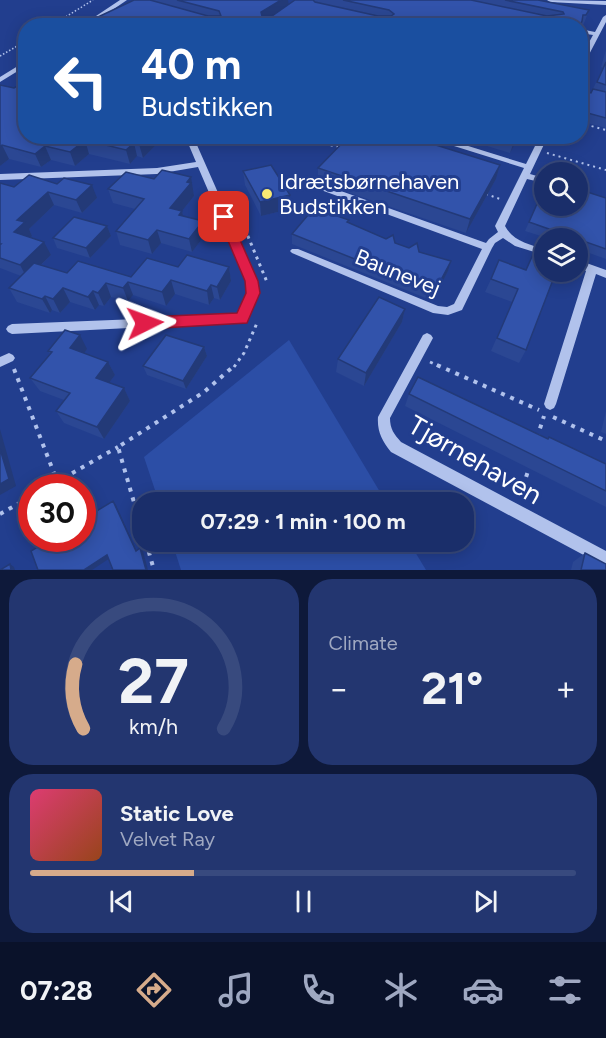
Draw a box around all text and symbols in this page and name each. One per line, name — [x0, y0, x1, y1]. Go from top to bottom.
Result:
text: 40 m — [141, 39, 241, 90]
icon: left — [42, 42, 120, 120]
text: Budstikken — [141, 90, 273, 123]
map controls — [534, 162, 588, 282]
button: search — [534, 162, 588, 216]
place label: Idrætsbørnehaven Budstikken — [279, 168, 459, 220]
marker: Idrætsbørnehaven Budstikken — [260, 187, 274, 201]
pin — [198, 191, 249, 242]
icon: arrive — [207, 200, 240, 233]
button: layers — [534, 228, 588, 282]
street label: Baunevej — [351, 243, 445, 302]
position arrow — [113, 291, 177, 355]
street label: Tjørnehaven — [403, 408, 548, 511]
speed limit sign: 30 — [18, 474, 96, 552]
text: 07:29 · 1 min · 100 m — [200, 508, 406, 535]
text: Climate — [329, 631, 398, 655]
text: 27 — [118, 644, 189, 719]
text: 21° — [421, 661, 483, 715]
text: − — [329, 669, 349, 708]
text: + — [555, 669, 576, 708]
text: km/h — [129, 714, 178, 739]
text: Static Love — [120, 800, 234, 827]
text: Velvet Ray — [120, 827, 215, 851]
icon: previous — [105, 885, 138, 918]
icon: pause — [287, 885, 320, 918]
icon: next — [469, 885, 502, 918]
icon: directions — [133, 969, 175, 1011]
icon: music — [215, 969, 257, 1011]
icon: phone — [297, 969, 339, 1011]
icon: climate — [380, 969, 422, 1011]
icon: car — [462, 969, 504, 1011]
icon: filters — [544, 969, 586, 1011]
text: 07:28 — [20, 974, 93, 1007]

